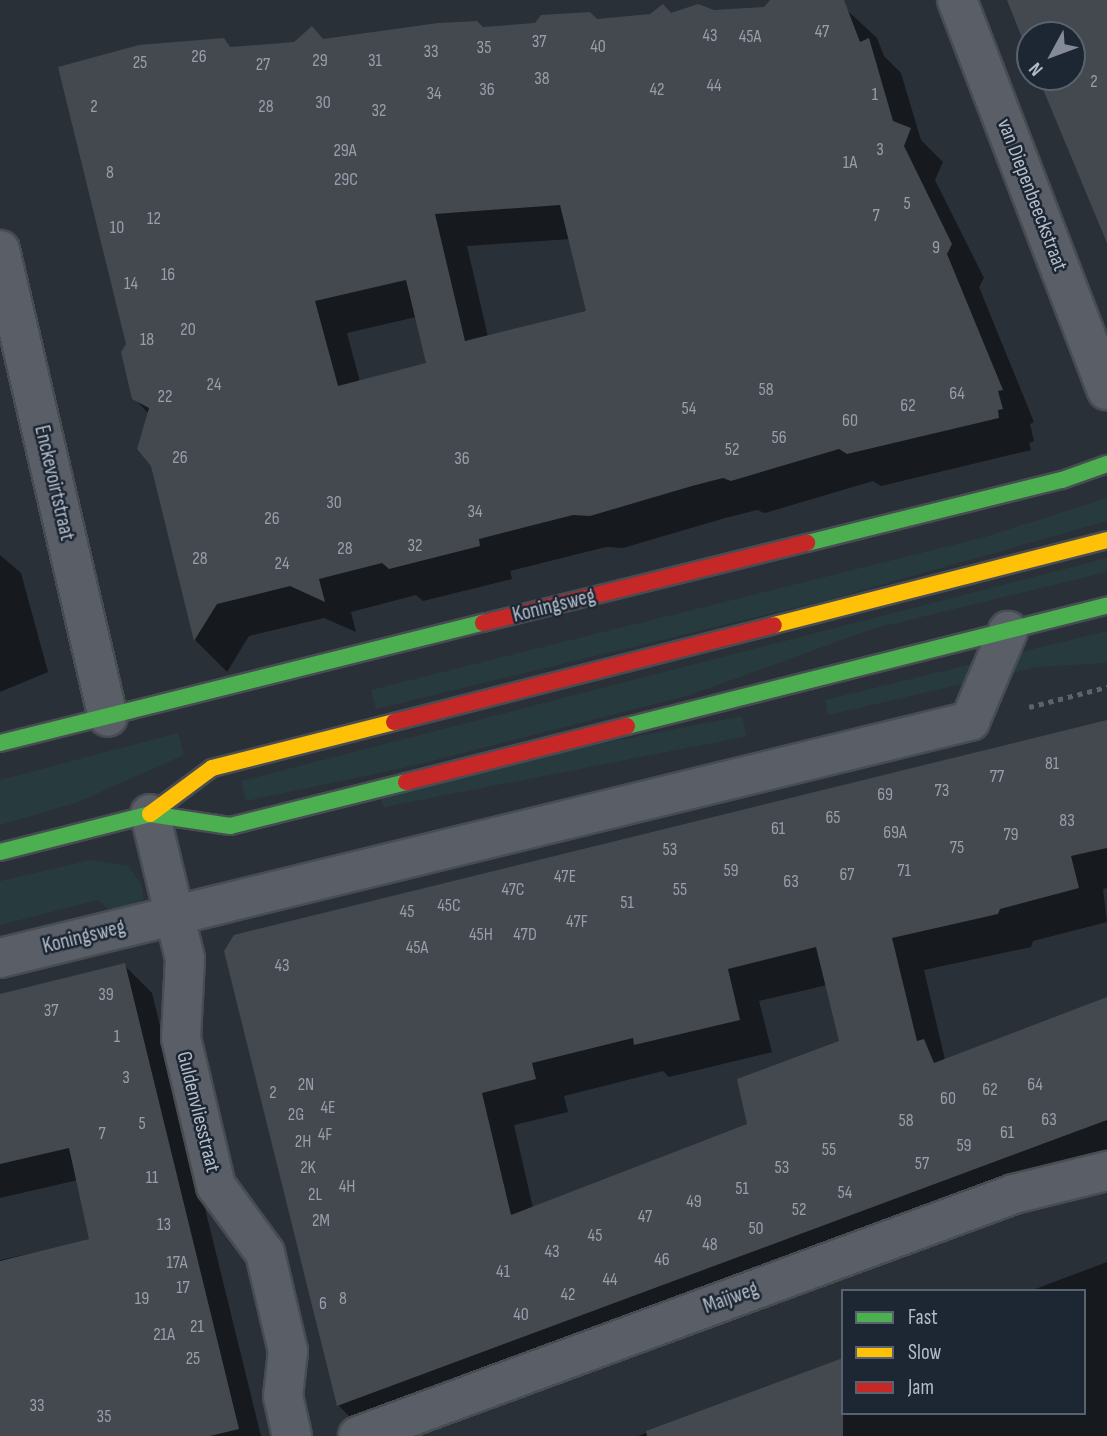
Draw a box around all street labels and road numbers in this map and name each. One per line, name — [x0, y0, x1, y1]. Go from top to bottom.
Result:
street label: van Diepenbeeckstraat — [991, 115, 1073, 275]
street label: Enckevoirtstraat — [29, 423, 79, 543]
street label: Koningsweg — [510, 584, 598, 628]
street label: Koningsweg — [40, 915, 128, 959]
street label: Guldenvliesstraat — [171, 1049, 225, 1175]
street label: Maijweg — [700, 1276, 762, 1320]

